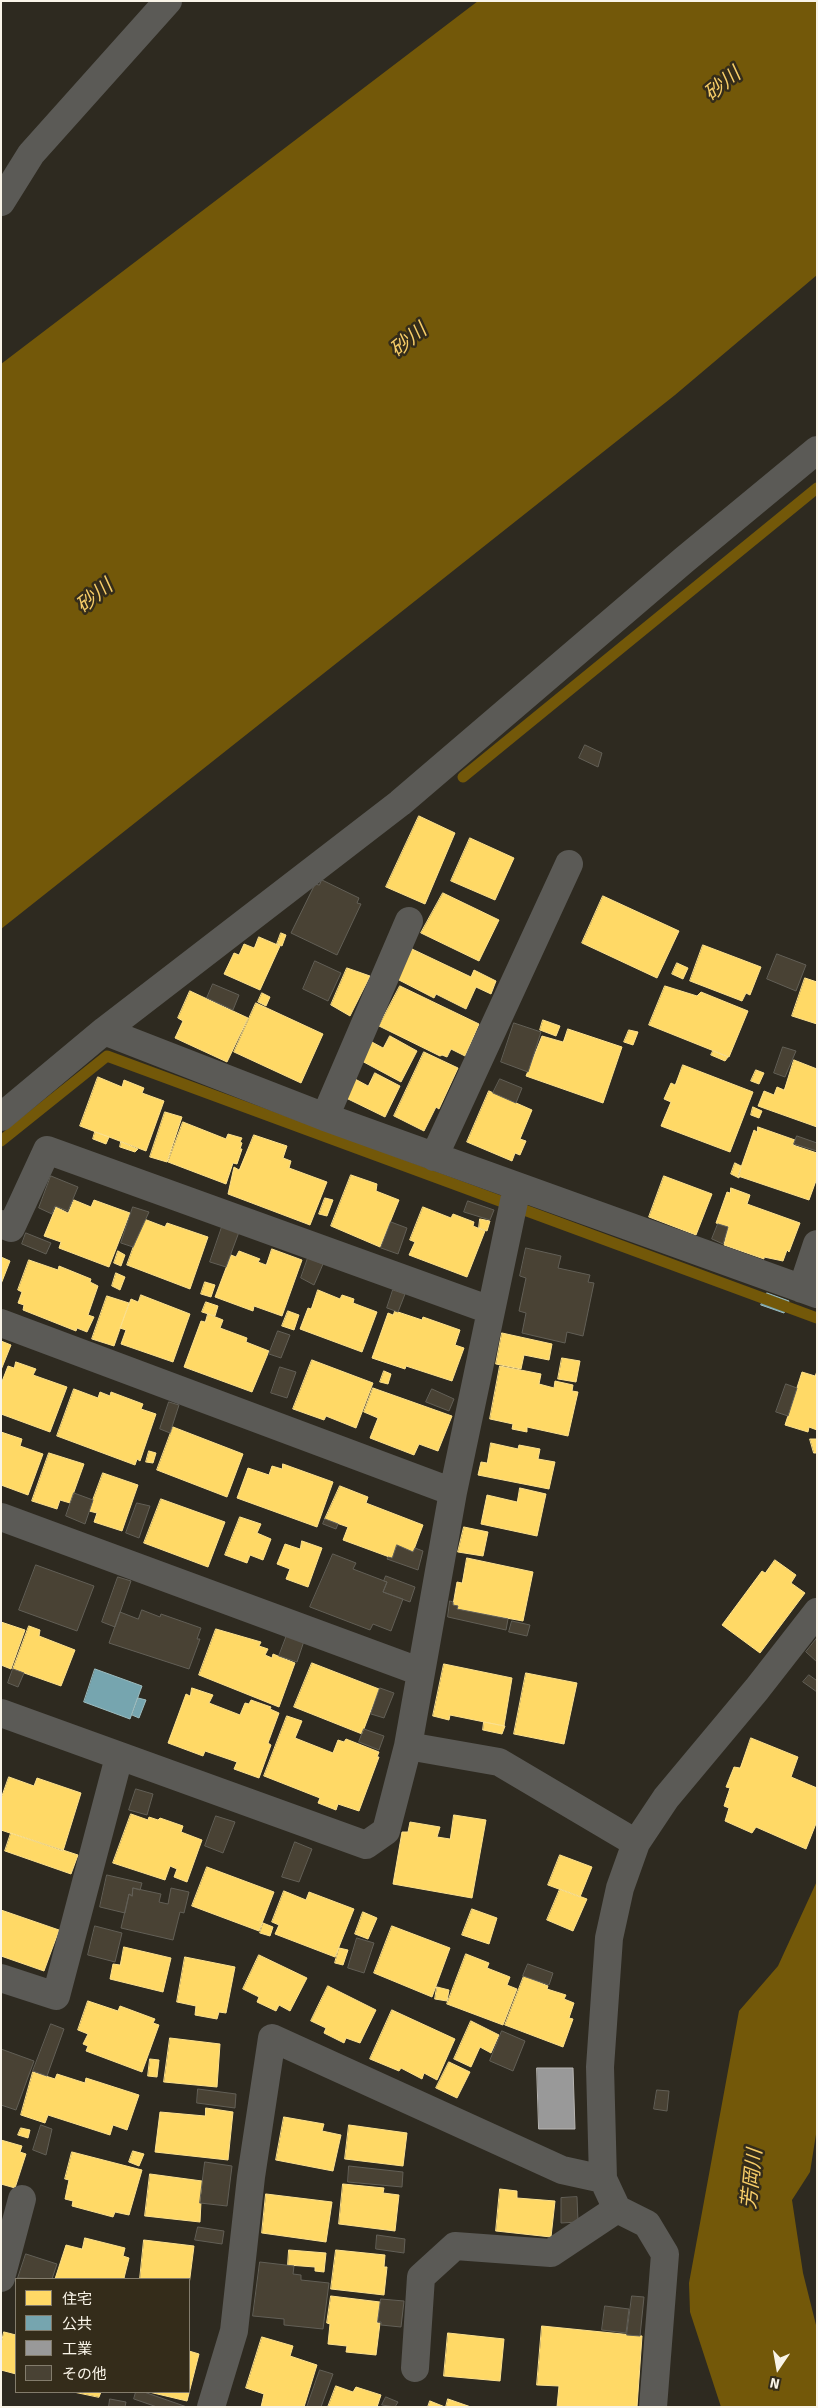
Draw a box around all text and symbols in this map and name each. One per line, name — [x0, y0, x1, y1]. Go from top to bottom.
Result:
water label: 砂川 — [700, 63, 746, 107]
water label: 砂川 — [386, 319, 432, 363]
water label: 砂川 — [72, 575, 118, 619]
water label: 芳岡川 — [738, 2148, 768, 2210]
legend — [15, 2278, 190, 2393]
text: 住宅 — [62, 2290, 92, 2308]
text: 公共 — [62, 2315, 92, 2333]
text: 工業 — [62, 2340, 92, 2358]
north arrow — [753, 2343, 803, 2393]
text: その他 — [62, 2365, 107, 2383]
text: N — [768, 2374, 781, 2392]

